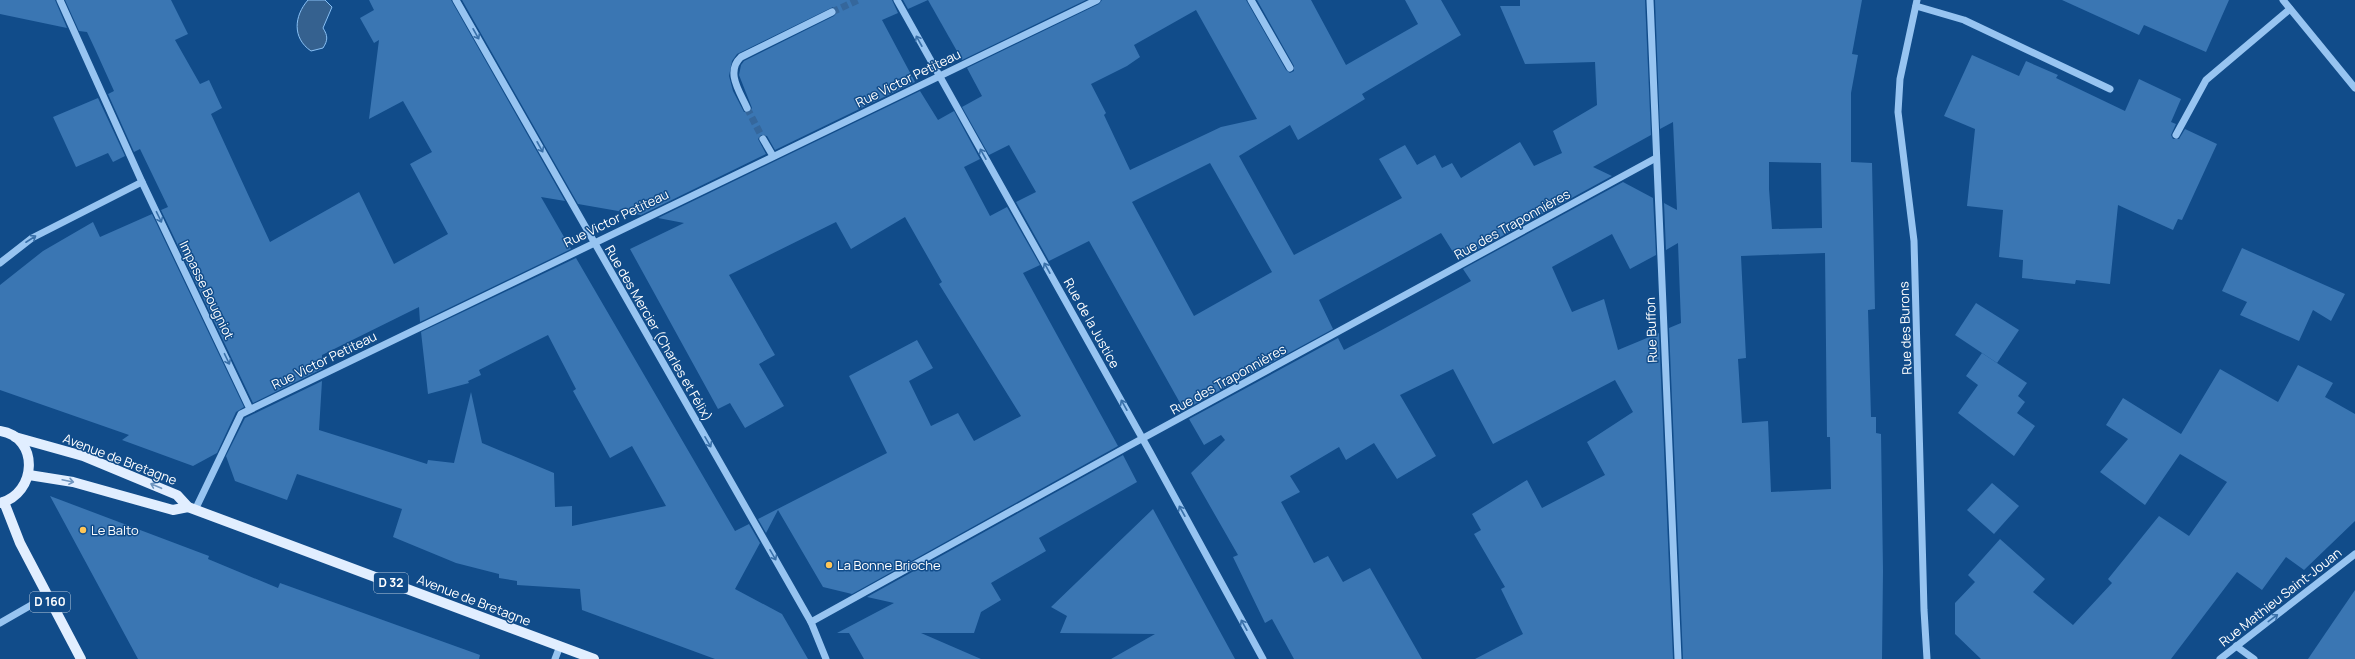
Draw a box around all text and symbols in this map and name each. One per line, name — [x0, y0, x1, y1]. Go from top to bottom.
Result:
one-way arrow — [472, 28, 480, 40]
one-way arrow — [915, 35, 923, 47]
street label: Rue Victor Petiteau — [852, 45, 964, 111]
one-way arrow — [536, 141, 544, 153]
one-way arrow — [978, 148, 986, 160]
street label: Rue Victor Petiteau — [560, 185, 672, 251]
street label: Rue des Traponnières — [1451, 185, 1573, 263]
one-way arrow — [156, 210, 163, 222]
one-way arrow — [25, 235, 37, 243]
street label: Impasse Bougniot — [175, 238, 239, 342]
street label: Rue des Mercier (Charles et Félix) — [601, 242, 717, 424]
one-way arrow — [1042, 262, 1050, 274]
street label: Rue de la Justice — [1060, 275, 1124, 372]
street label: Rue des Burons — [1894, 281, 1916, 375]
street label: Rue Buffon — [1641, 297, 1661, 363]
street label: Rue Victor Petiteau — [268, 327, 380, 393]
street label: Rue des Traponnières — [1167, 340, 1289, 418]
one-way arrow — [224, 353, 231, 365]
one-way arrow — [1120, 399, 1128, 411]
street label: Avenue de Bretagne — [61, 429, 180, 489]
one-way arrow — [705, 436, 713, 448]
one-way arrow — [61, 477, 74, 485]
one-way arrow — [150, 482, 162, 489]
one-way arrow — [1178, 505, 1186, 517]
place label: Le Balto — [91, 521, 139, 539]
marker: Le Balto — [78, 525, 88, 535]
street label: Rue Mathieu Saint-Jouan — [2215, 543, 2345, 651]
one-way arrow — [769, 549, 777, 561]
place label: La Bonne Brioche — [837, 556, 941, 574]
marker: La Bonne Brioche — [824, 560, 834, 570]
street label: Avenue de Bretagne — [415, 570, 534, 630]
road number: D 32 — [374, 573, 408, 593]
road number: D 160 — [30, 592, 70, 612]
one-way arrow — [2268, 614, 2279, 622]
one-way arrow — [1240, 619, 1248, 631]

